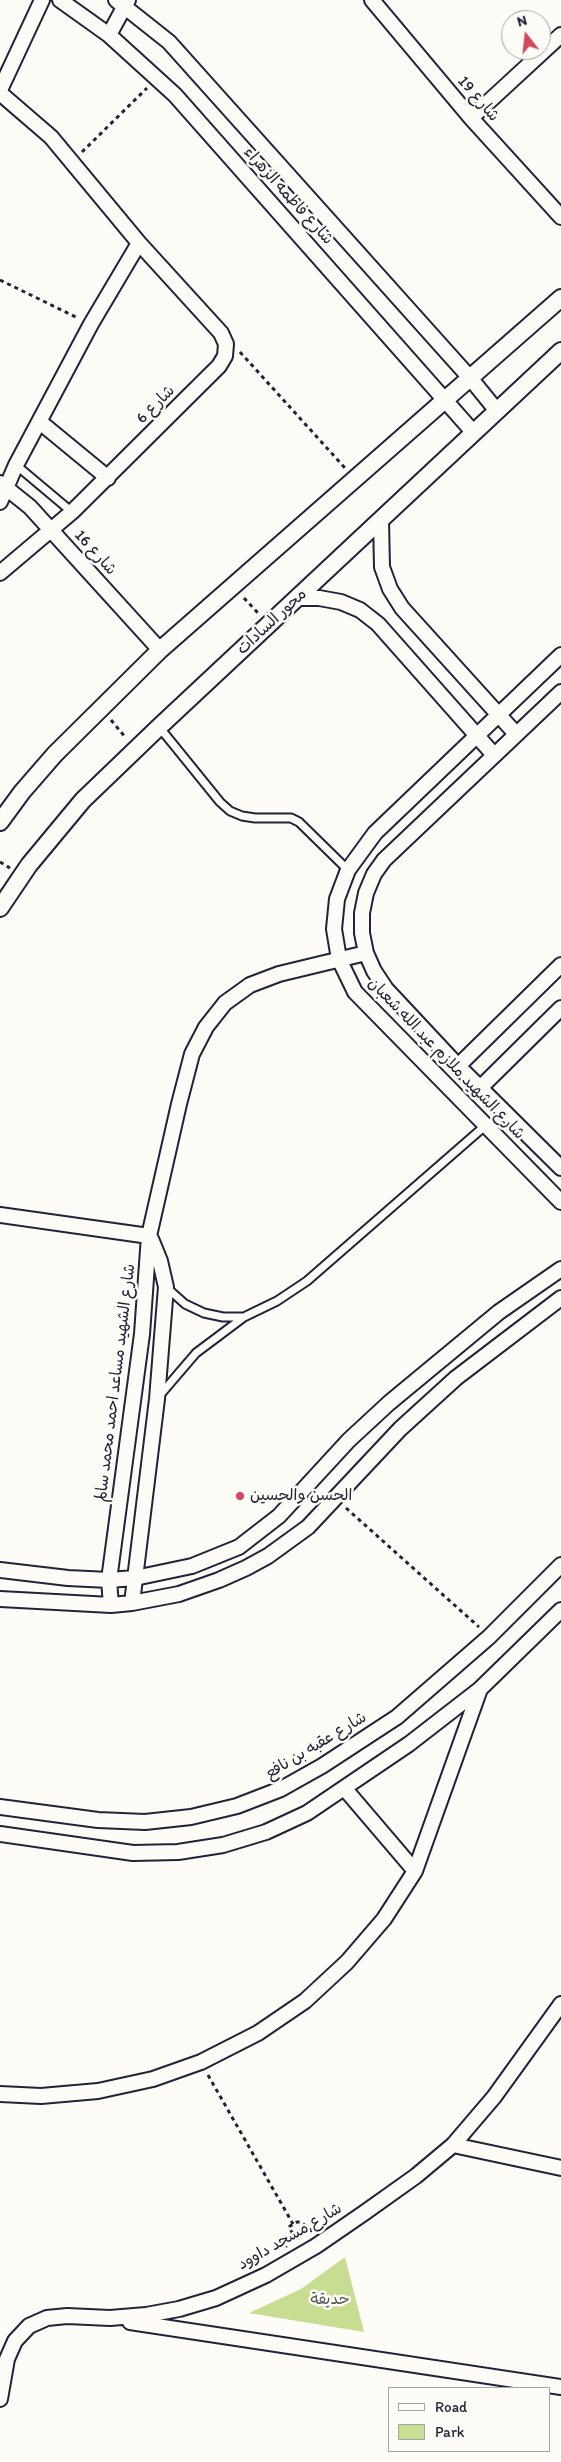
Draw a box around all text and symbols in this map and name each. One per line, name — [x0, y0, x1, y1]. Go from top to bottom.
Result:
north arrow — [501, 10, 551, 60]
text: N — [515, 12, 529, 31]
street label: شارع 19 — [453, 72, 503, 126]
street label: شارع فاطمه الزهراء — [239, 143, 337, 249]
street label: شارع 6 — [133, 382, 179, 428]
street label: شارع 16 — [70, 526, 120, 580]
street label: محور السادات — [233, 585, 311, 659]
street label: شارع الشهيد ملازم عبد الله شعبان — [364, 974, 528, 1144]
street label: شارع الشهيد مساعد احمد محمد سالم — [92, 1263, 140, 1503]
place label: الحسن والحسين — [250, 1486, 352, 1506]
marker: الحسن والحسين — [234, 1490, 246, 1502]
street label: شارع عقبه بن نافع — [262, 1708, 370, 1784]
street label: شارع مسجد داوود — [234, 2199, 346, 2275]
park label: حديقة — [310, 2290, 350, 2310]
legend — [388, 2387, 551, 2452]
text: Road — [435, 2398, 467, 2416]
text: Park — [435, 2423, 465, 2441]

